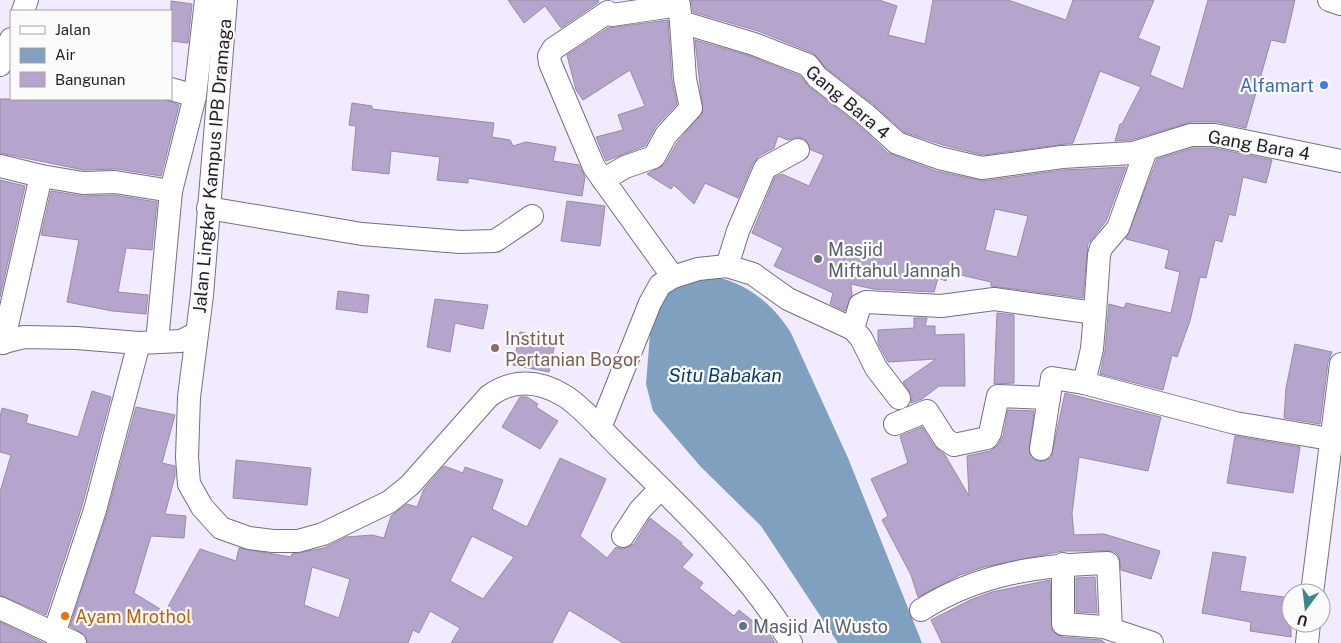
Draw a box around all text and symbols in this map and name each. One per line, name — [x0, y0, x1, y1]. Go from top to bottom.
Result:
legend — [10, 10, 172, 100]
street label: Jalan Lingkar Kampus IPB Dramaga — [189, 18, 235, 314]
text: Jalan — [55, 21, 91, 38]
text: Air — [55, 46, 75, 63]
street label: Gang Bara 4 — [802, 61, 894, 143]
text: Bangunan — [55, 71, 126, 88]
place label: Alfamart — [1240, 75, 1314, 96]
marker: Alfamart — [1318, 79, 1330, 91]
street label: Gang Bara 4 — [1206, 126, 1312, 164]
place label: Masjid Miftahul Jannah — [828, 239, 961, 281]
marker: Masjid Miftahul Jannah — [812, 253, 824, 265]
place label: Institut Pertanian Bogor — [505, 328, 640, 370]
marker: Institut Pertanian Bogor — [489, 342, 501, 354]
water label: Situ Babakan — [668, 364, 782, 386]
north arrow — [1281, 583, 1331, 633]
place label: Ayam Mrothol — [75, 606, 192, 627]
marker: Ayam Mrothol — [59, 610, 71, 622]
text: U — [1296, 612, 1310, 630]
place label: Masjid Al Wusto — [753, 616, 888, 637]
marker: Masjid Al Wusto — [737, 620, 749, 632]

